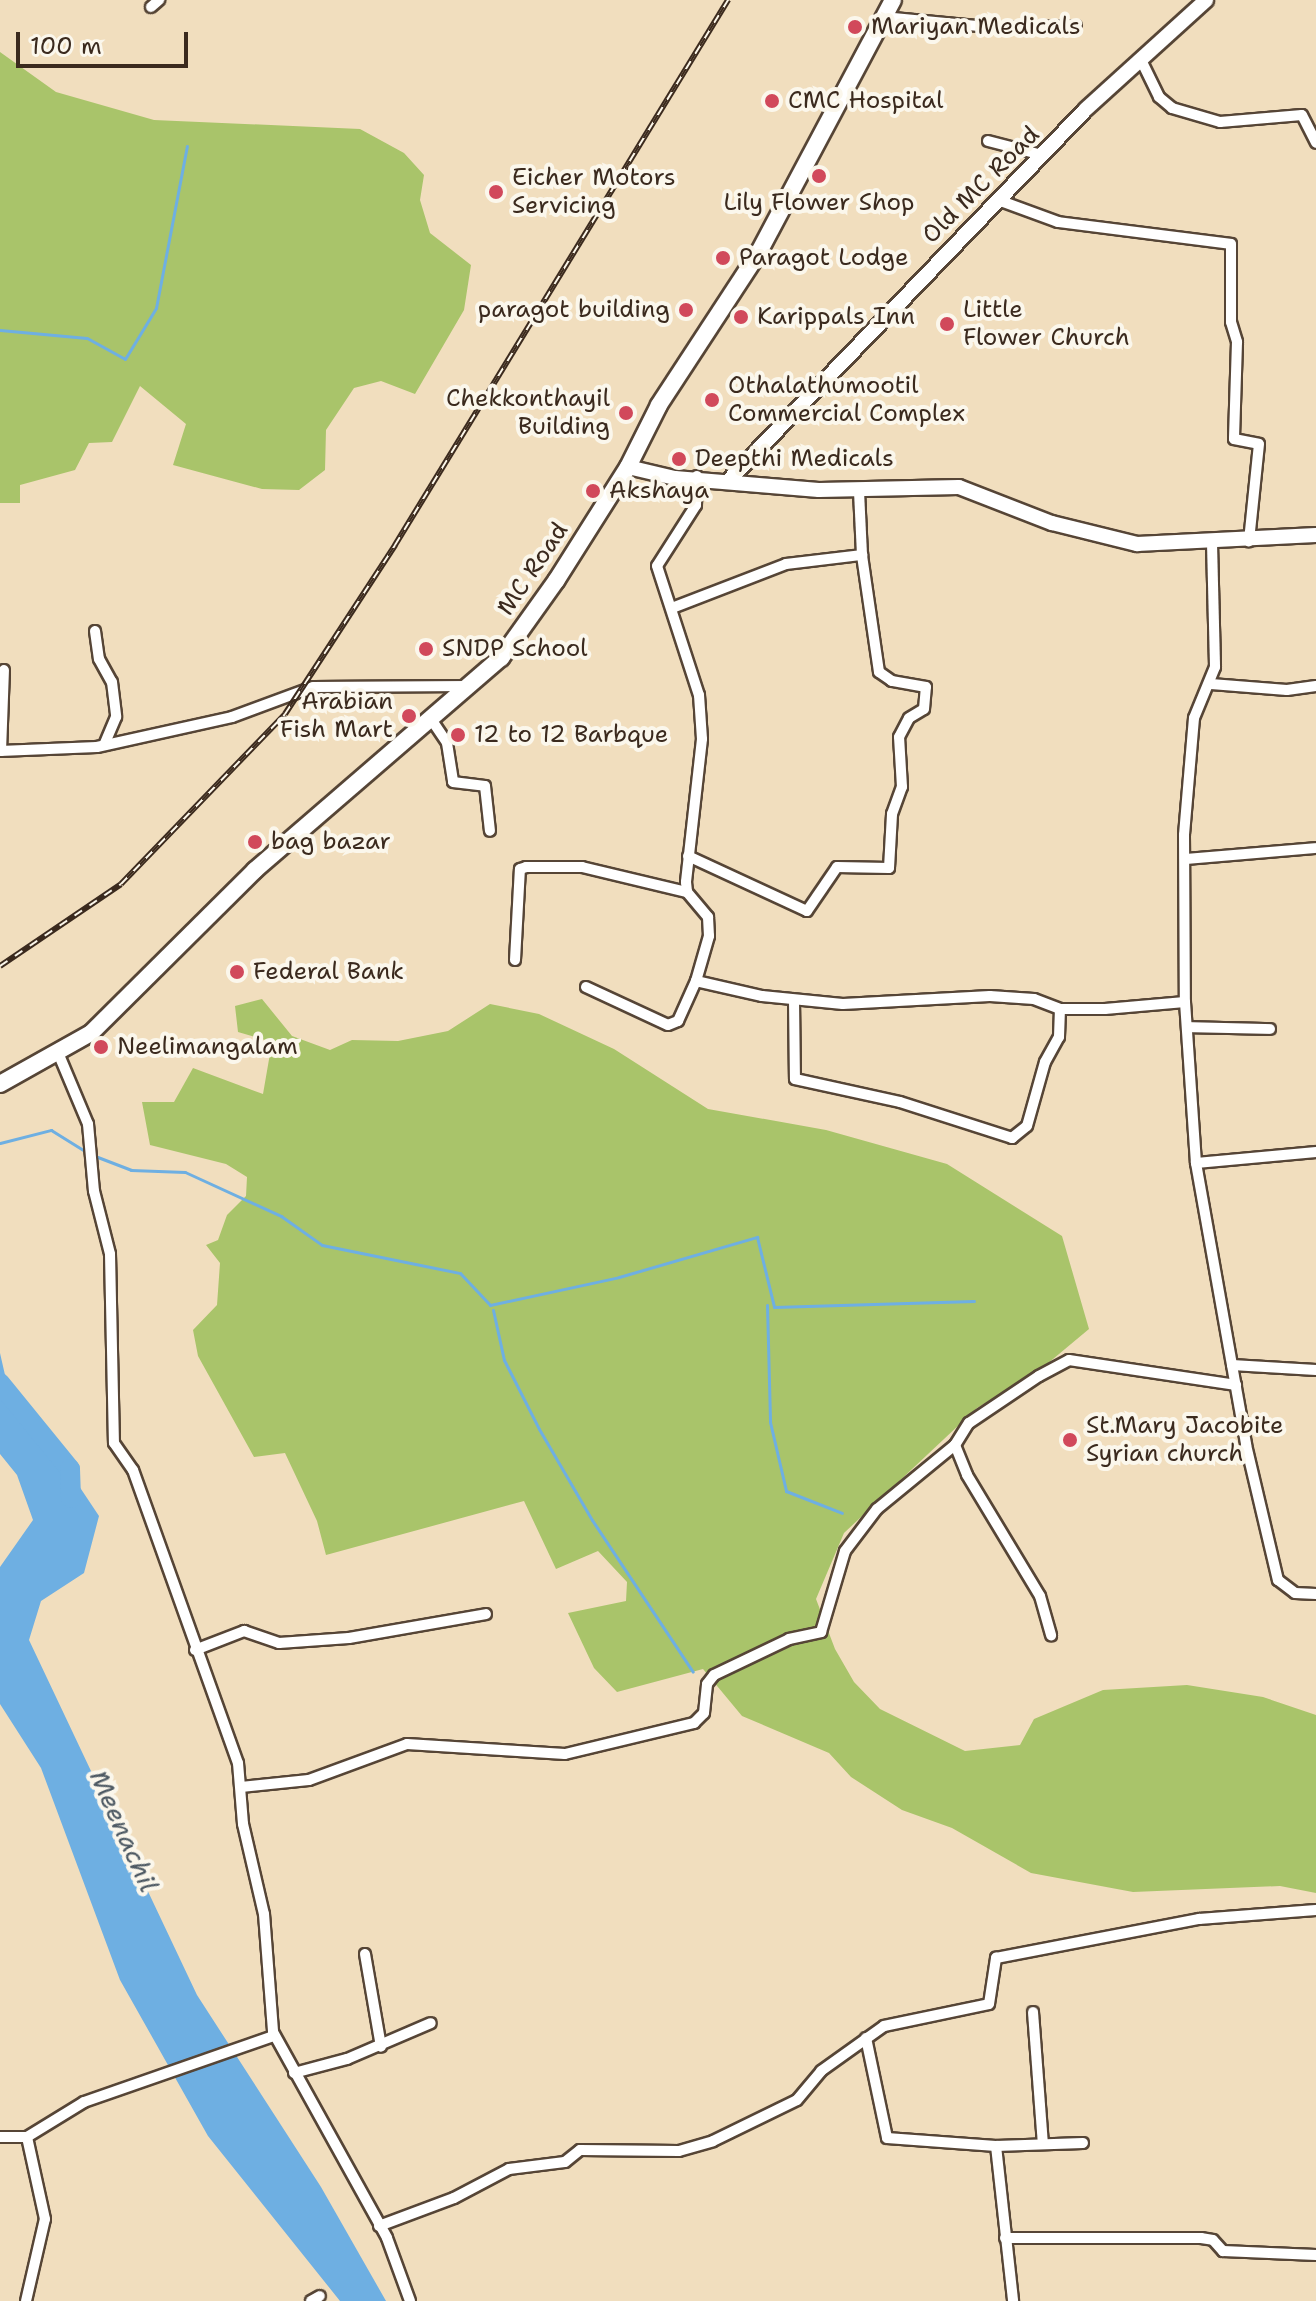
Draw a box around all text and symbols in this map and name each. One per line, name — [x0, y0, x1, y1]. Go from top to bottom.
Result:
place label: Mariyan Medicals — [871, 13, 1081, 41]
scale bar — [20, 16, 192, 66]
marker: Mariyan Medicals — [846, 18, 864, 36]
text: 100 m — [30, 30, 102, 62]
place label: CMC Hospital — [788, 87, 943, 115]
marker: CMC Hospital — [763, 92, 781, 110]
street label: Old MC Road — [916, 120, 1046, 250]
place label: Eicher Motors Servicing — [512, 164, 676, 220]
marker: Lily Flower Shop — [810, 167, 828, 185]
marker: Eicher Motors Servicing — [487, 183, 505, 201]
place label: Lily Flower Shop — [723, 189, 915, 217]
place label: Paragot Lodge — [739, 244, 909, 272]
marker: Paragot Lodge — [714, 249, 732, 267]
place label: paragot building — [478, 296, 670, 324]
place label: Little Flower Church — [963, 296, 1130, 352]
marker: paragot building — [677, 301, 695, 319]
place label: Karippals Inn — [757, 303, 915, 331]
marker: Karippals Inn — [732, 308, 750, 326]
marker: Little Flower Church — [938, 315, 956, 333]
place label: Othalathumootil Commercial Complex — [728, 372, 965, 428]
place label: Chekkonthayil Building — [446, 385, 610, 441]
marker: Othalathumootil Commercial Complex — [703, 391, 721, 409]
marker: Chekkonthayil Building — [617, 404, 635, 422]
place label: Deepthi Medicals — [695, 445, 894, 473]
marker: Deepthi Medicals — [670, 450, 688, 468]
place label: Akshaya — [609, 477, 709, 505]
marker: Akshaya — [584, 482, 602, 500]
street label: MC Road — [491, 517, 575, 621]
place label: SNDP School — [442, 635, 588, 663]
marker: SNDP School — [417, 640, 435, 658]
place label: Arabian Fish Mart — [280, 688, 393, 744]
marker: Arabian Fish Mart — [400, 707, 418, 725]
place label: 12 to 12 Barbque — [474, 721, 668, 749]
marker: 12 to 12 Barbque — [449, 726, 467, 744]
place label: bag bazar — [271, 828, 391, 856]
marker: bag bazar — [246, 833, 264, 851]
place label: Federal Bank — [253, 958, 404, 986]
marker: Federal Bank — [228, 963, 246, 981]
place label: Neelimangalam — [117, 1033, 298, 1061]
marker: Neelimangalam — [92, 1038, 110, 1056]
place label: St.Mary Jacobite Syrian church — [1086, 1412, 1284, 1468]
marker: St.Mary Jacobite Syrian church — [1061, 1431, 1079, 1449]
water label: Meenachil — [83, 1765, 165, 1897]

